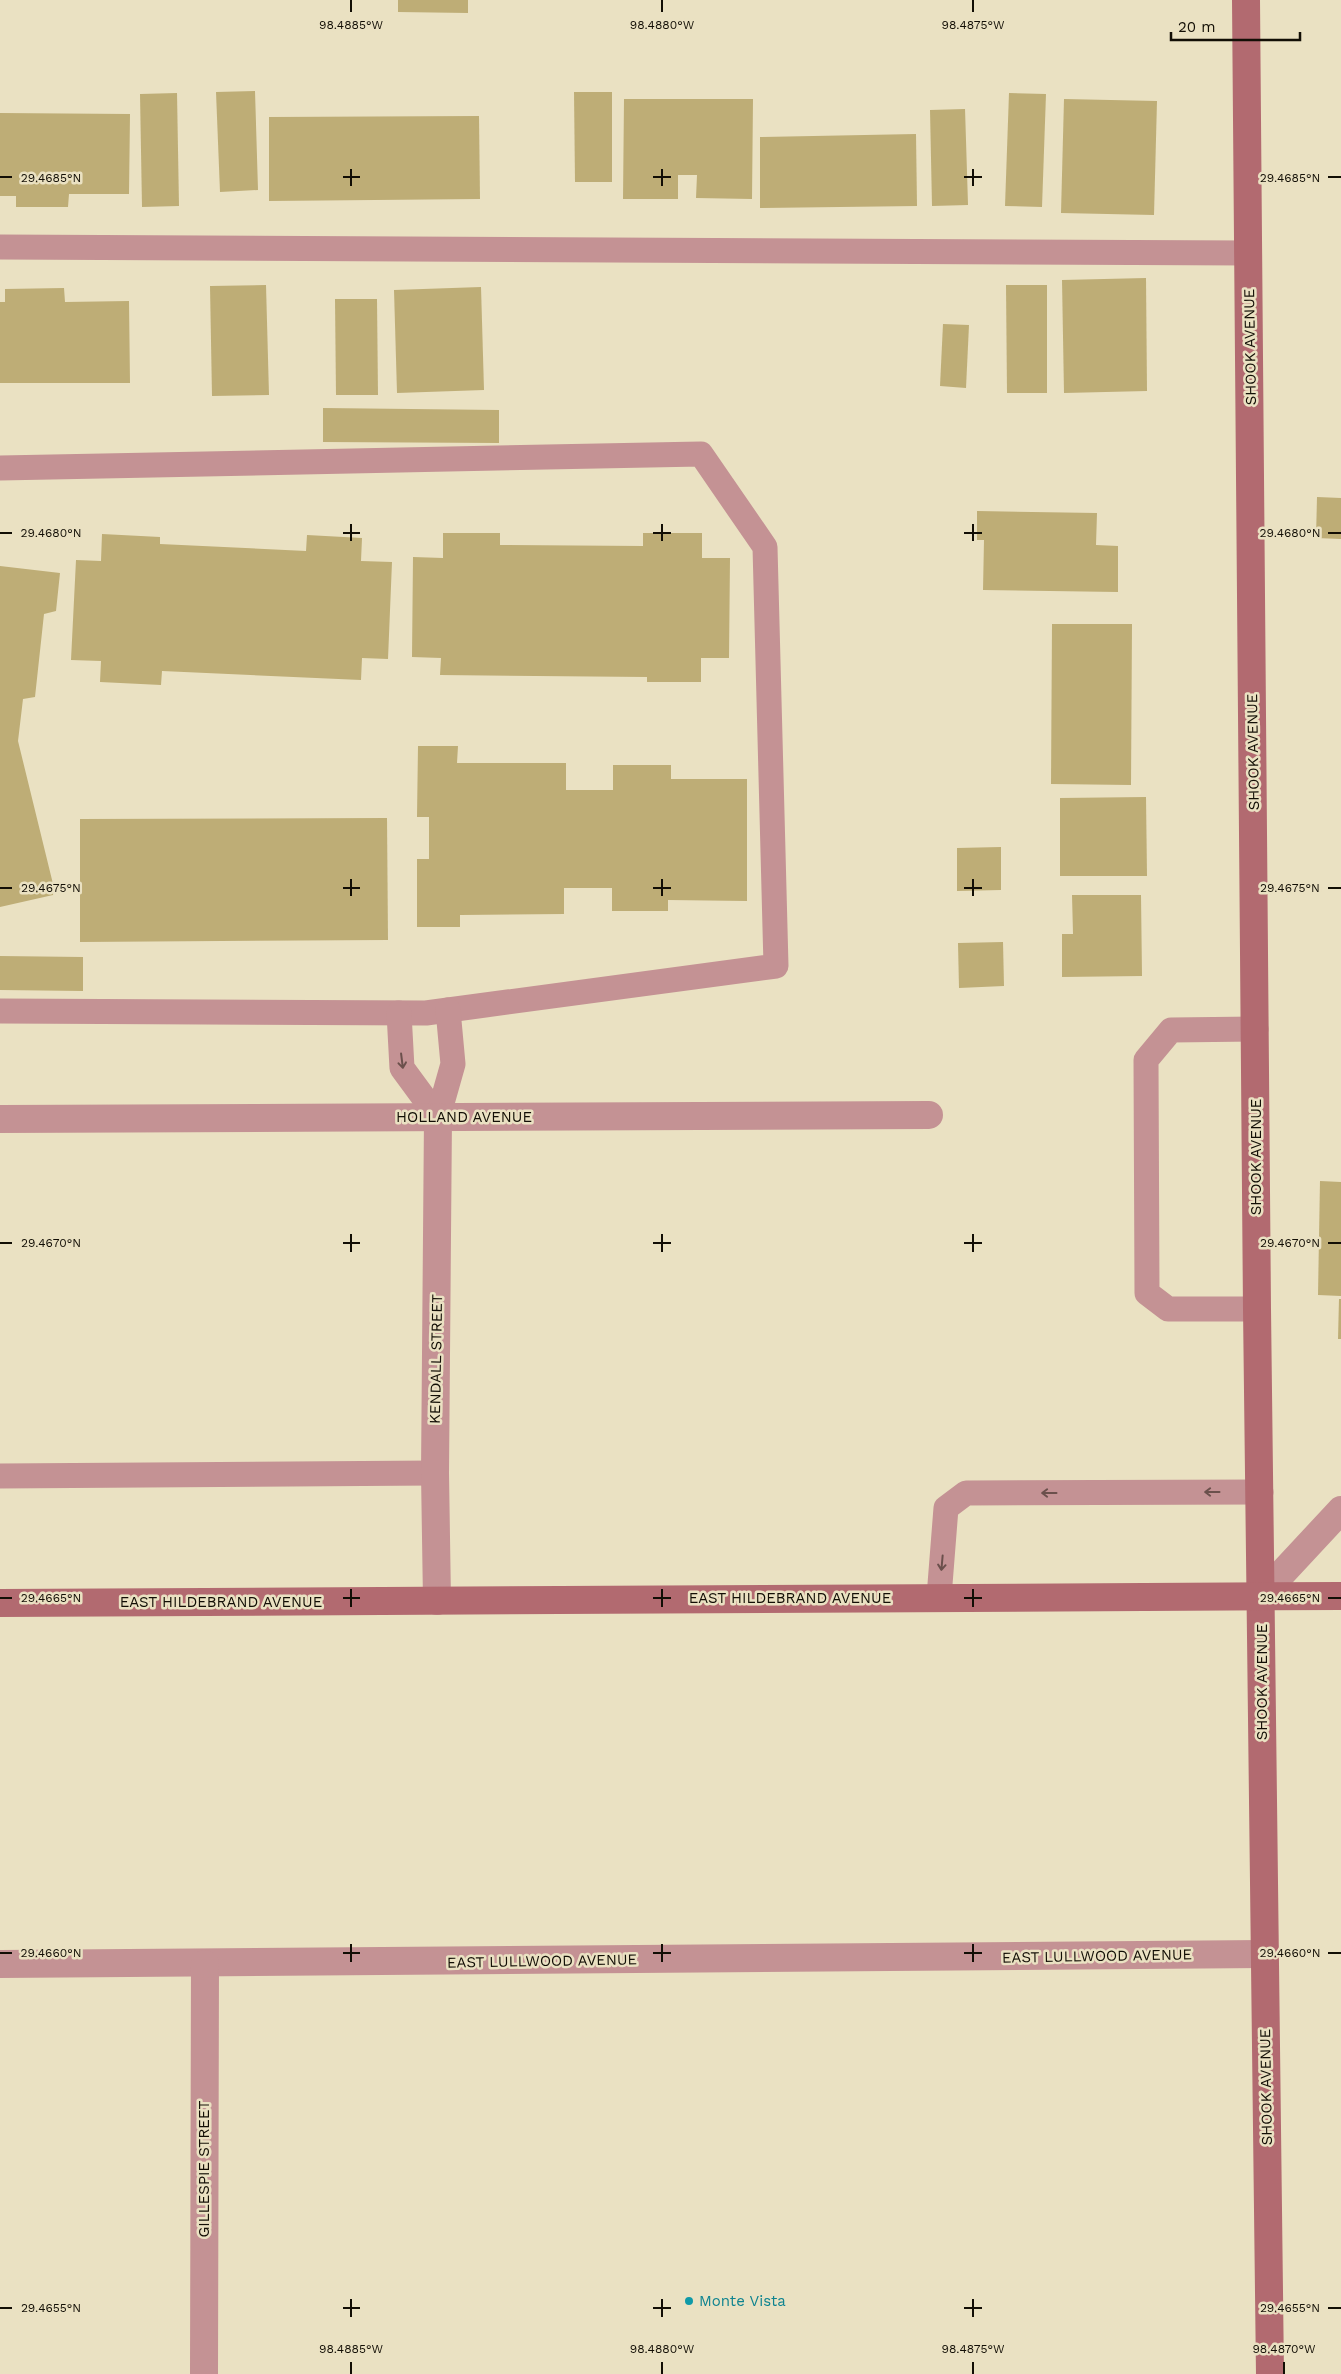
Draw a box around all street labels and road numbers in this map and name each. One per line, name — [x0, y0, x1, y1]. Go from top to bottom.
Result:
street label: SHOOK AVENUE — [1240, 288, 1260, 406]
street label: SHOOK AVENUE — [1243, 693, 1263, 811]
street label: SHOOK AVENUE — [1247, 1099, 1265, 1215]
street label: HOLLAND AVENUE — [396, 1108, 532, 1126]
street label: KENDALL STREET — [426, 1294, 446, 1424]
street label: EAST HILDEBRAND AVENUE — [689, 1589, 891, 1607]
street label: EAST HILDEBRAND AVENUE — [120, 1593, 322, 1611]
street label: SHOOK AVENUE — [1253, 1624, 1271, 1740]
street label: EAST LULLWOOD AVENUE — [1002, 1945, 1192, 1967]
street label: EAST LULLWOOD AVENUE — [447, 1950, 637, 1972]
street label: SHOOK AVENUE — [1256, 2028, 1276, 2146]
street label: GILLESPIE STREET — [195, 2100, 213, 2238]

